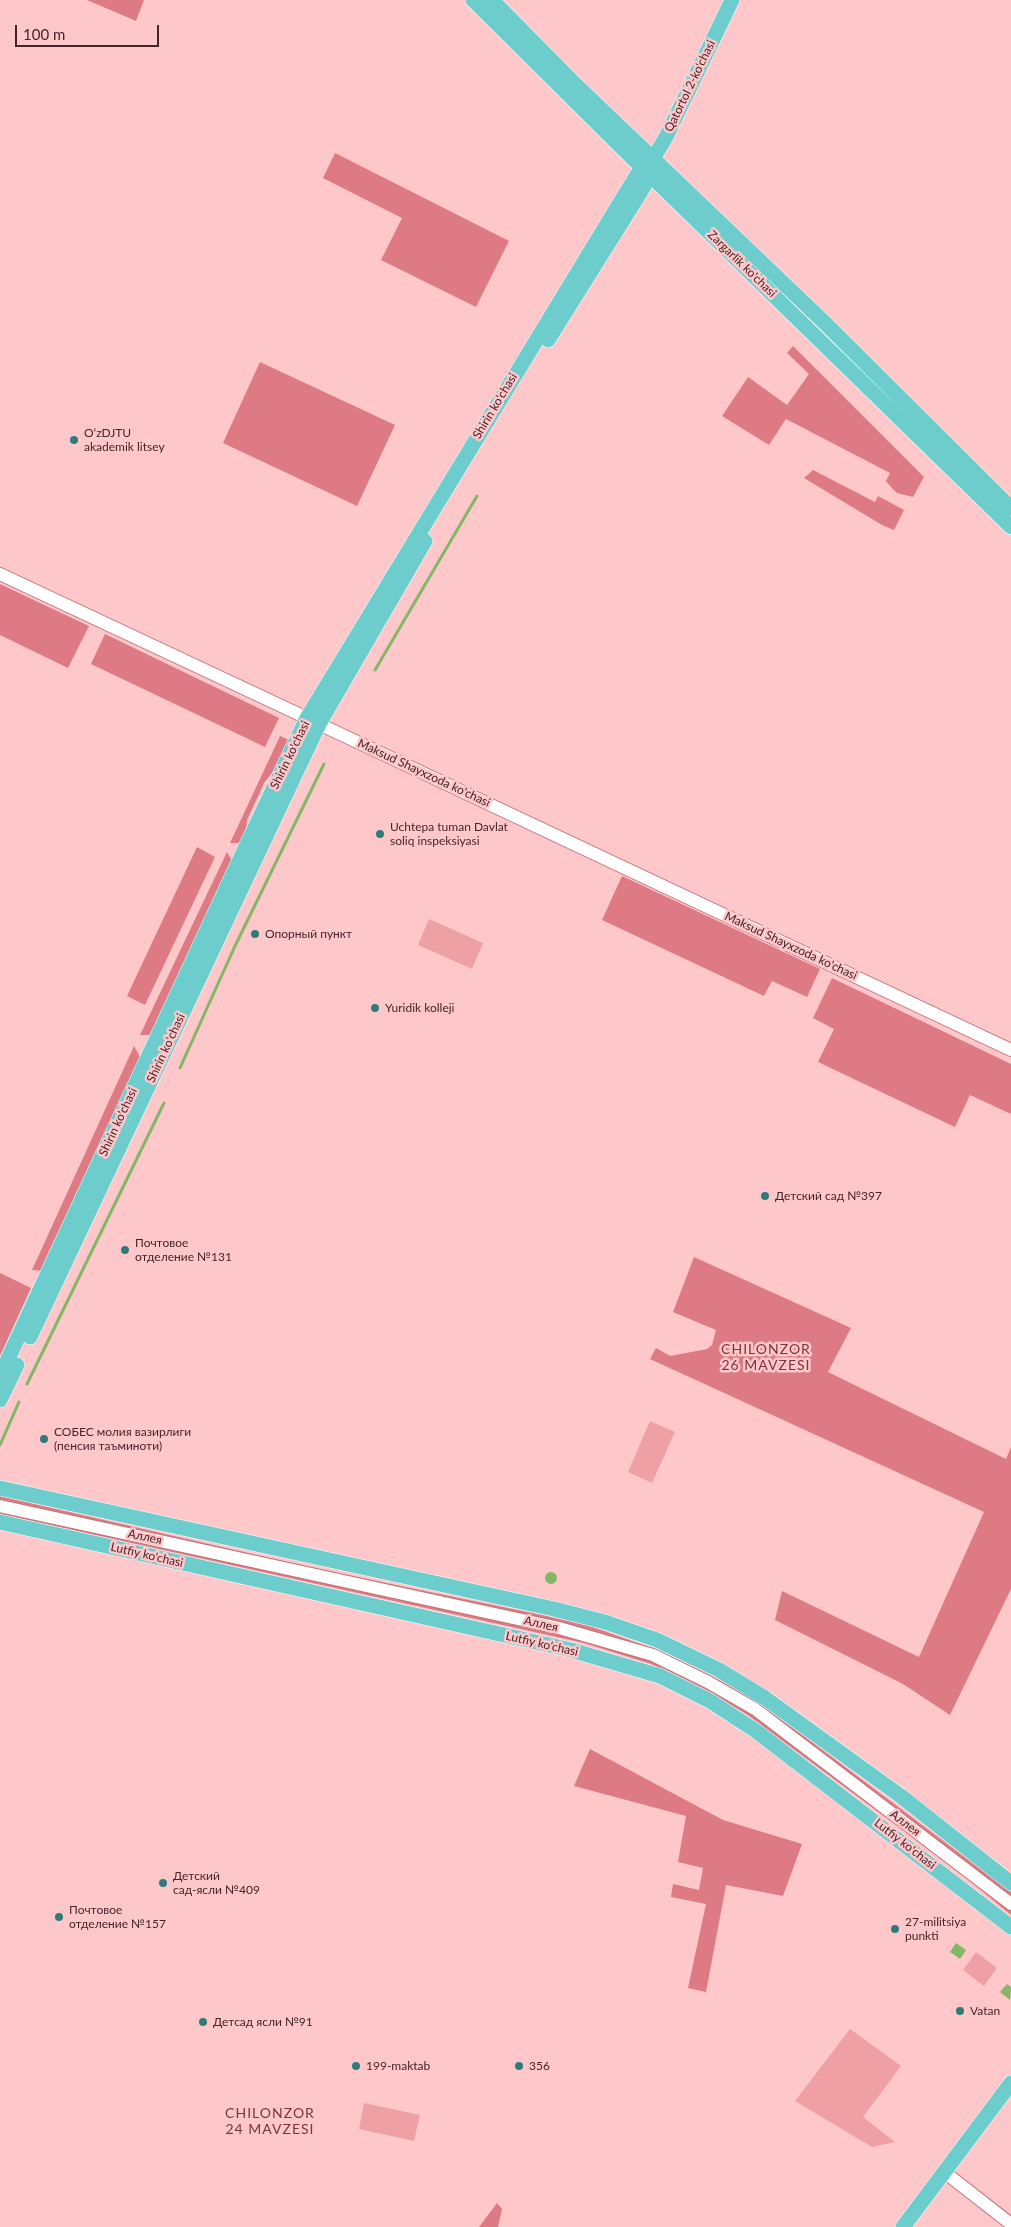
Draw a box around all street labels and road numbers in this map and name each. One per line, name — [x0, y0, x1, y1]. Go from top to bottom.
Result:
street label: Qatortol 2-ko'chasi — [662, 38, 718, 134]
street label: Zargarlik ko'chasi — [705, 228, 779, 300]
street label: Shirin ko'chasi — [470, 371, 520, 441]
street label: Shirin ko'chasi — [267, 719, 313, 791]
street label: Maksud Shayxzoda ko'chasi — [355, 736, 493, 810]
street label: Maksud Shayxzoda ko'chasi — [722, 909, 860, 983]
street label: Shirin koʻchasi — [144, 1011, 188, 1085]
street label: Shirin ko'chasi — [96, 1085, 140, 1159]
street label: Аллея — [127, 1526, 163, 1548]
street label: Lutfiy ko'chasi — [109, 1540, 185, 1570]
street label: Аллея — [523, 1613, 559, 1635]
street label: Lutfiy ko'chasi — [504, 1629, 580, 1659]
street label: Аллея — [887, 1807, 923, 1839]
street label: Lutfiy ko'chasi — [871, 1816, 939, 1872]

